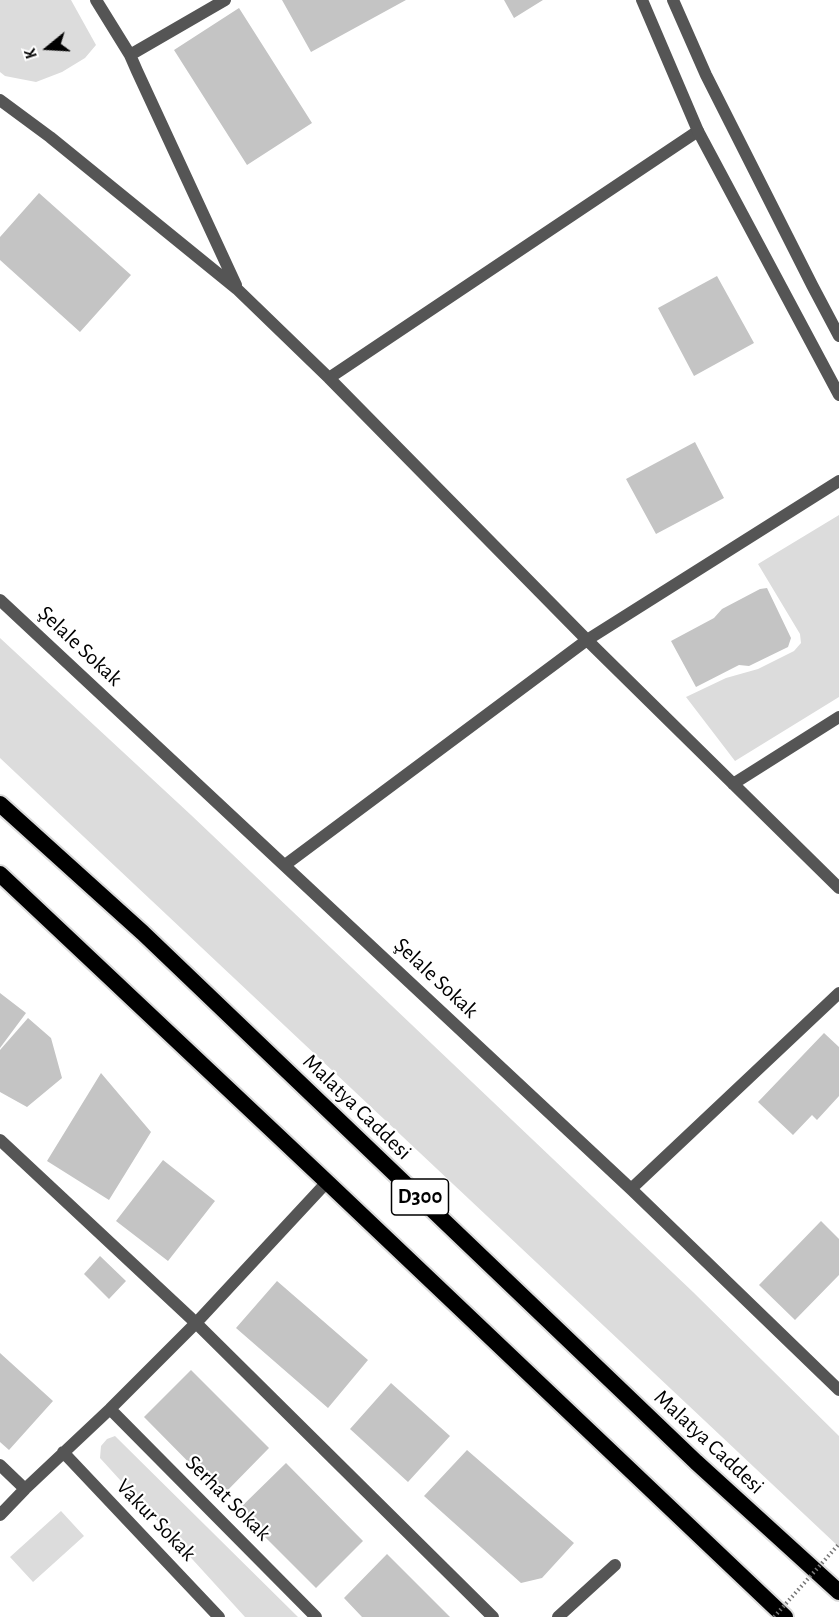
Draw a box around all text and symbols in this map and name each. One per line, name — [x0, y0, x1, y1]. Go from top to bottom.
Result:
north arrow — [18, 18, 78, 78]
text: K — [22, 47, 40, 60]
street label: Şelale Sokak — [32, 600, 128, 692]
street label: Şelale Sokak — [388, 932, 484, 1024]
street label: Malatya Caddesi — [297, 1049, 417, 1165]
road number: D300 — [392, 1179, 448, 1215]
street label: Malatya Caddesi — [649, 1384, 769, 1500]
street label: Serhat Sokak — [180, 1450, 276, 1546]
street label: Vakur Sokak — [110, 1474, 202, 1566]

